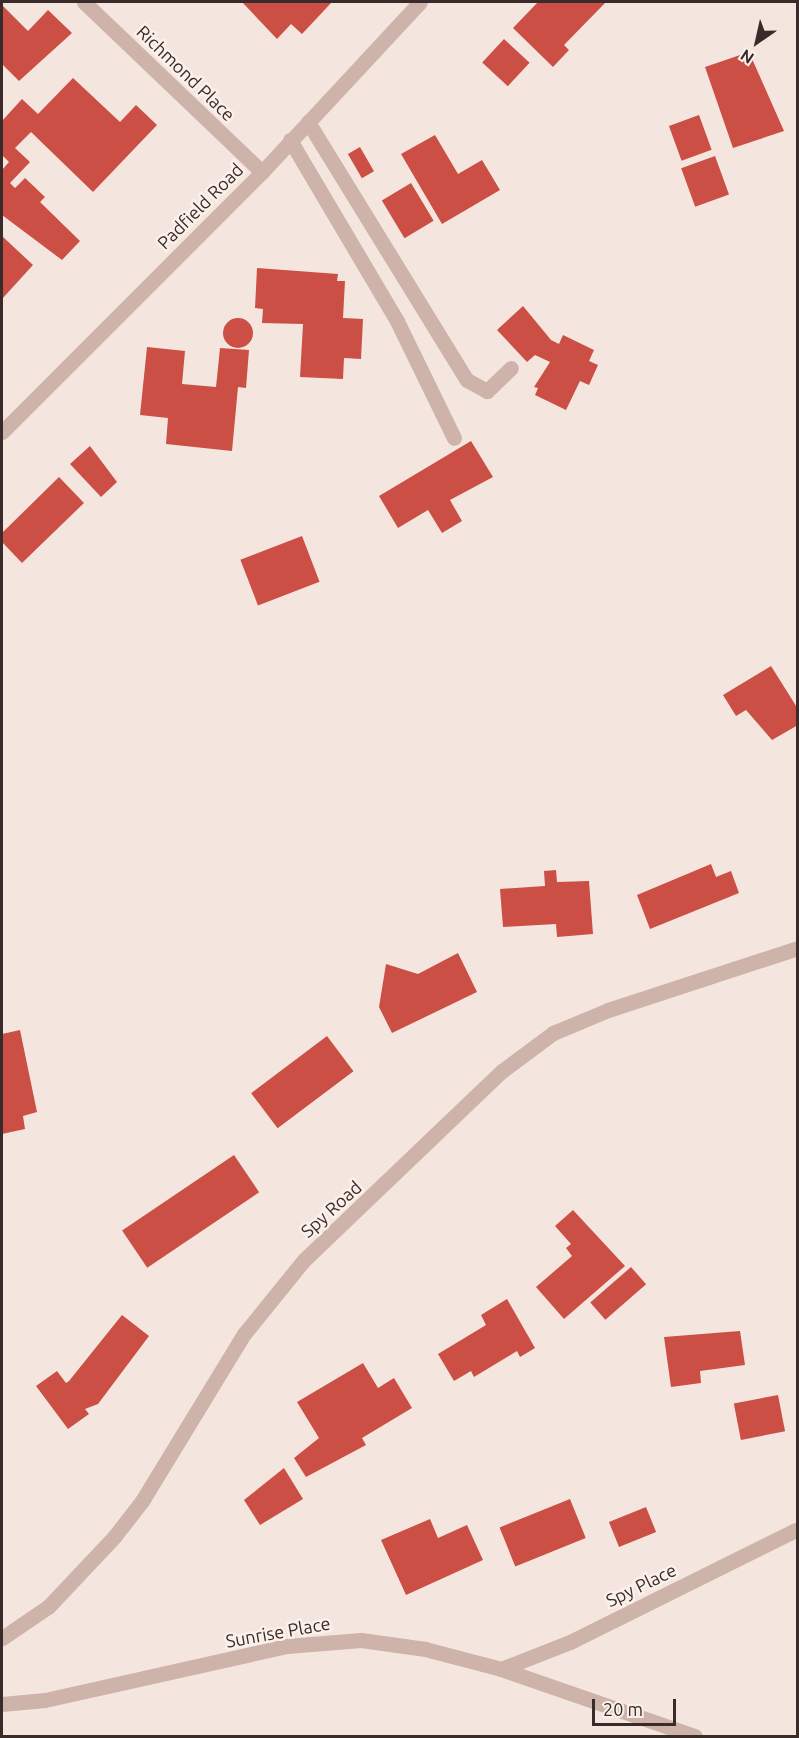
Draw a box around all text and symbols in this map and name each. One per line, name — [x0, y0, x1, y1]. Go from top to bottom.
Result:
north arrow — [727, 12, 787, 72]
street label: Richmond Place — [132, 21, 240, 125]
text: N — [737, 46, 757, 68]
street label: Padfield Road — [153, 159, 247, 253]
street label: Spy Road — [296, 1176, 366, 1242]
street label: Spy Place — [602, 1559, 680, 1611]
street label: Sunrise Place — [224, 1612, 332, 1652]
scale bar — [595, 1687, 679, 1725]
text: 20 m — [603, 1699, 643, 1719]

